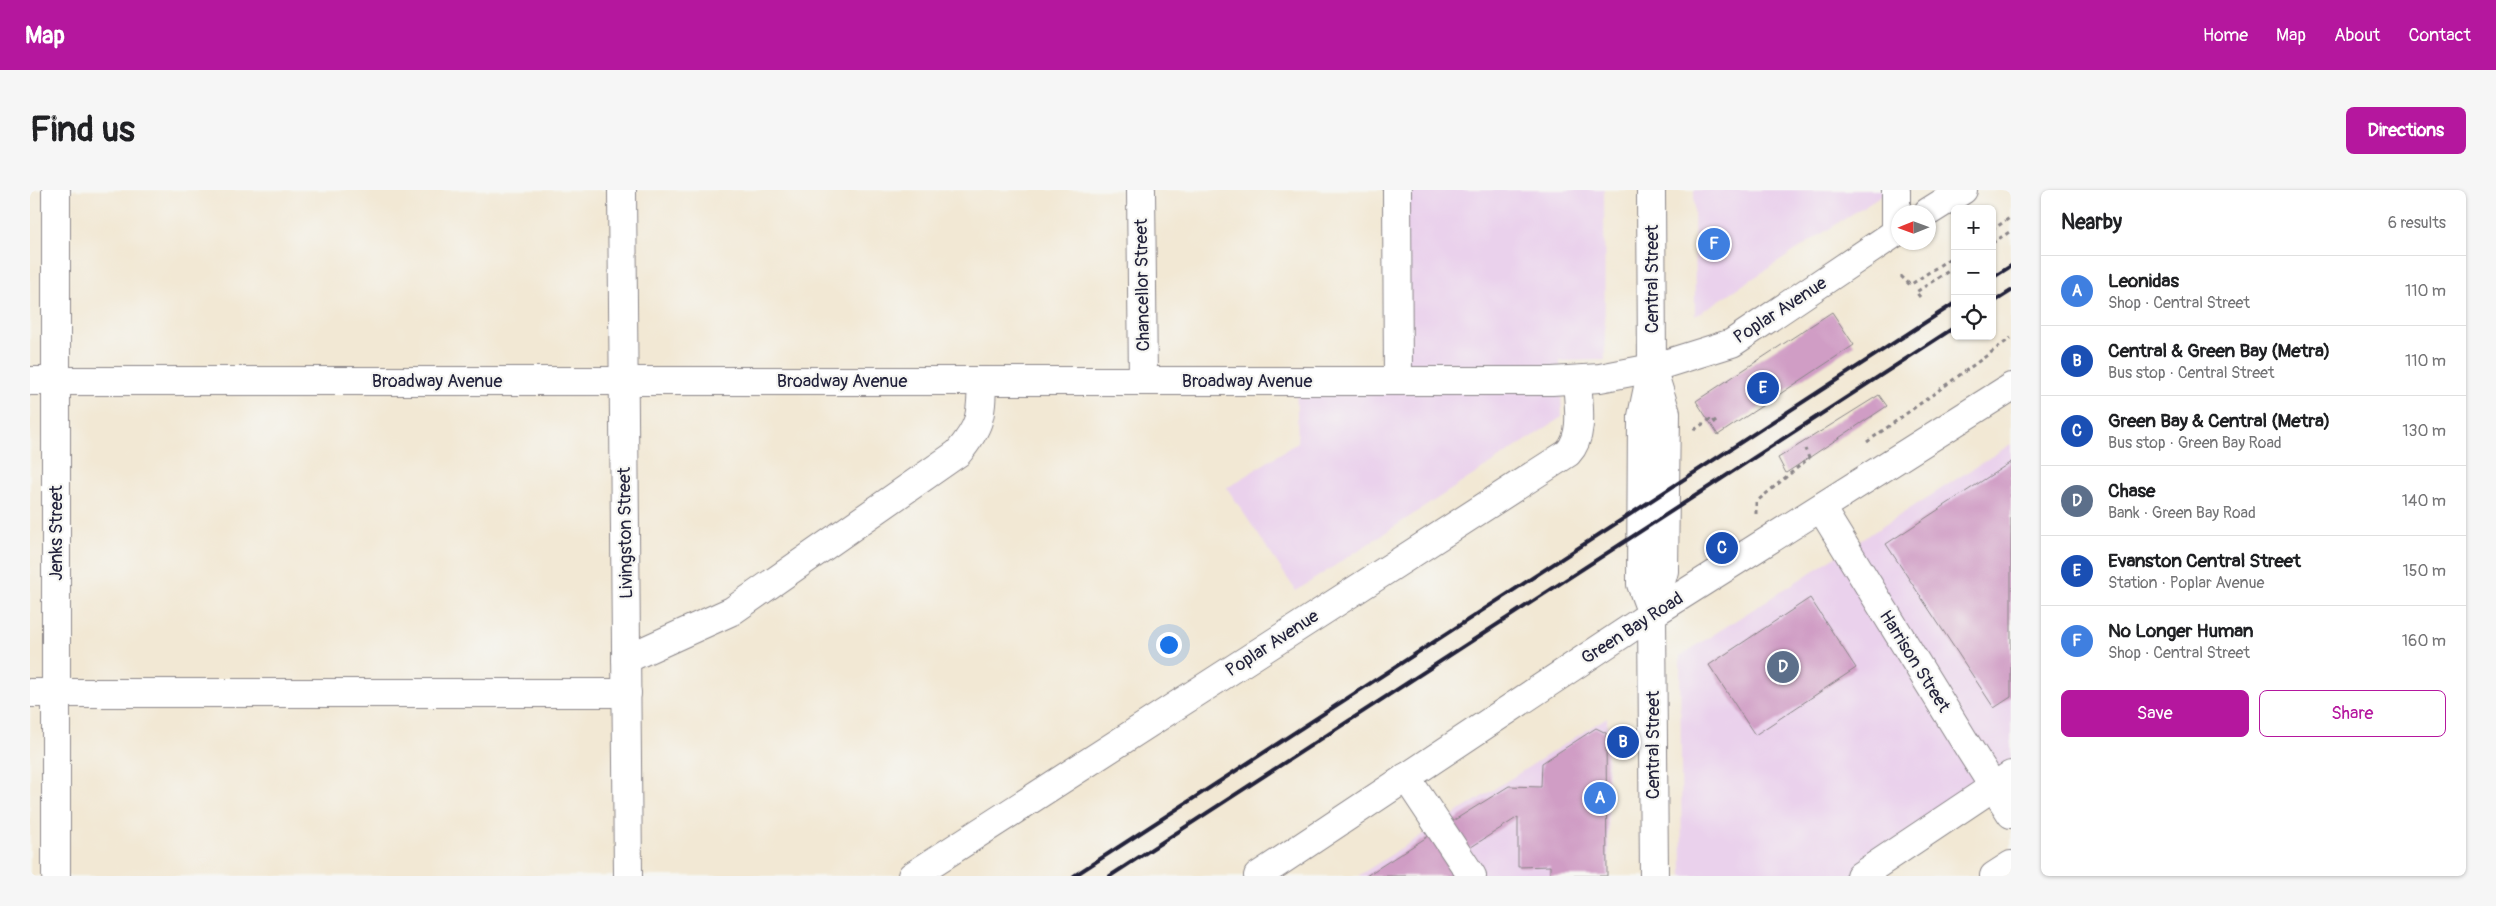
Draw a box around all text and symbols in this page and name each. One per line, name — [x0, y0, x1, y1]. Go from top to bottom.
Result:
text: Map — [25, 21, 65, 50]
text: Home — [2203, 24, 2248, 47]
text: Map — [2276, 24, 2306, 47]
text: About — [2334, 24, 2380, 47]
text: Contact — [2408, 24, 2471, 47]
button: Directions — [2346, 107, 2466, 154]
text: Find us — [30, 108, 135, 152]
north arrow — [1891, 205, 1936, 250]
map controls — [1951, 205, 1996, 340]
button: + — [1951, 205, 1996, 250]
text: Nearby — [2061, 209, 2122, 236]
text: 6 results — [2388, 213, 2446, 233]
street label: Chancellor Street — [1130, 218, 1155, 352]
street label: Central Street — [1641, 224, 1664, 333]
pin: F — [1698, 225, 1730, 263]
button: − — [1951, 250, 1996, 295]
text: Leonidas — [2108, 269, 2179, 293]
street label: Poplar Avenue — [1729, 272, 1831, 349]
text: A — [2072, 281, 2082, 301]
text: 110 m — [2405, 281, 2446, 301]
text: Shop · Central Street — [2108, 293, 2250, 313]
button: locate — [1951, 295, 1996, 340]
text: Central & Green Bay (Metra) — [2108, 339, 2330, 363]
text: B — [2072, 351, 2082, 371]
text: 110 m — [2405, 351, 2446, 371]
text: Bus stop · Central Street — [2108, 363, 2274, 383]
pin: E — [1747, 369, 1779, 407]
street label: Broadway Avenue — [372, 370, 502, 393]
street label: Broadway Avenue — [777, 370, 907, 393]
street label: Broadway Avenue — [1182, 370, 1312, 393]
text: Green Bay & Central (Metra) — [2108, 409, 2330, 433]
text: C — [2072, 421, 2082, 441]
text: 130 m — [2402, 421, 2446, 441]
text: Bus stop · Green Bay Road — [2108, 433, 2282, 453]
street label: Livingston Street — [613, 466, 638, 599]
text: Chase — [2108, 479, 2155, 503]
street label: Jenks Street — [45, 484, 68, 581]
text: D — [2072, 491, 2082, 511]
text: 140 m — [2402, 491, 2446, 511]
text: Bank · Green Bay Road — [2108, 503, 2256, 523]
pin: C — [1706, 529, 1738, 567]
text: Evanston Central Street — [2108, 549, 2301, 573]
text: E — [2073, 561, 2081, 581]
text: 150 m — [2402, 561, 2446, 581]
text: Station · Poplar Avenue — [2108, 573, 2264, 593]
street label: Green Bay Road — [1577, 587, 1688, 670]
street label: Poplar Avenue — [1221, 605, 1323, 682]
street label: Harrison Street — [1874, 606, 1956, 717]
text: No Longer Human — [2108, 619, 2253, 643]
text: F — [2072, 631, 2082, 651]
text: 160 m — [2402, 631, 2446, 651]
your location — [1156, 632, 1182, 658]
text: Shop · Central Street — [2108, 643, 2250, 663]
pin: D — [1767, 648, 1799, 686]
street label: Central Street — [1642, 690, 1665, 799]
button: Save — [2061, 690, 2249, 737]
button: Share — [2259, 690, 2446, 737]
pin: B — [1607, 723, 1639, 761]
pin: A — [1584, 779, 1616, 817]

